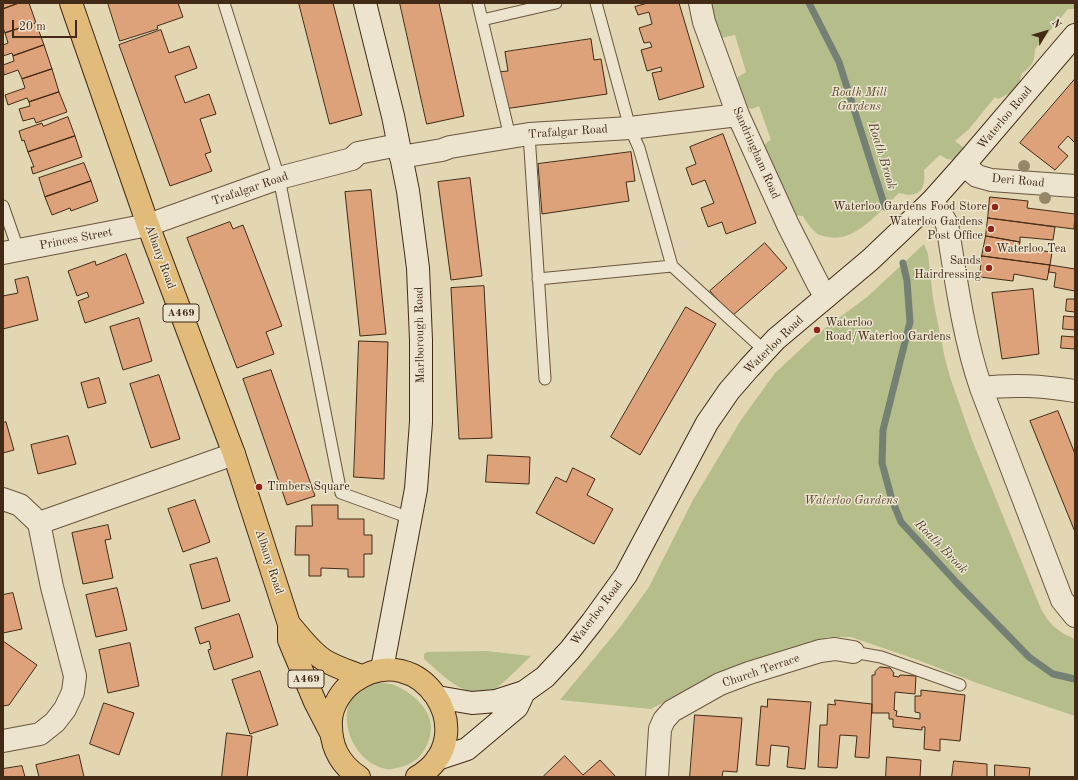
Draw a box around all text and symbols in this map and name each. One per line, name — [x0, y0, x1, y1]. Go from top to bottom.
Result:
scale bar — [14, 12, 79, 38]
north arrow — [1026, 12, 1066, 52]
text: N — [1049, 18, 1063, 31]
text: 20 m — [19, 21, 46, 33]
street label: Waterloo Road — [975, 84, 1035, 152]
park label: Roath Mill Gardens — [831, 86, 887, 114]
street label: Sandringham Road — [729, 105, 783, 201]
water label: Roath Brook — [864, 120, 900, 192]
street label: Trafalgar Road — [528, 122, 608, 142]
street label: Trafalgar Road — [210, 169, 290, 209]
street label: Deri Road — [991, 172, 1045, 190]
place label: Waterloo Gardens Food Store — [833, 200, 987, 214]
marker: Waterloo Gardens Food Store — [990, 202, 1000, 212]
place label: Waterloo Gardens Post Office — [889, 215, 983, 243]
street label: Albany Road — [142, 223, 178, 291]
marker: Waterloo Gardens Post Office — [986, 224, 996, 234]
street label: Princes Street — [38, 225, 114, 253]
place label: Waterloo Tea — [996, 242, 1066, 256]
marker: Waterloo Tea — [983, 244, 993, 254]
place label: Sands Hairdressing — [914, 254, 981, 282]
marker: Sands Hairdressing — [984, 263, 994, 273]
street label: Marlborough Road — [412, 287, 428, 383]
road number: A469 — [163, 304, 199, 322]
street label: Waterloo Road — [741, 313, 807, 377]
place label: Waterloo Road/Waterloo Gardens — [825, 316, 951, 344]
marker: Waterloo Road/Waterloo Gardens — [812, 325, 822, 335]
place label: Timbers Square — [267, 480, 350, 494]
marker: Timbers Square — [254, 482, 264, 492]
park label: Waterloo Gardens — [804, 494, 898, 508]
water label: Roath Brook — [911, 517, 971, 577]
street label: Albany Road — [252, 528, 286, 596]
street label: Waterloo Road — [568, 578, 626, 648]
street label: Church Terrace — [720, 651, 802, 691]
road number: A469 — [288, 670, 324, 688]

